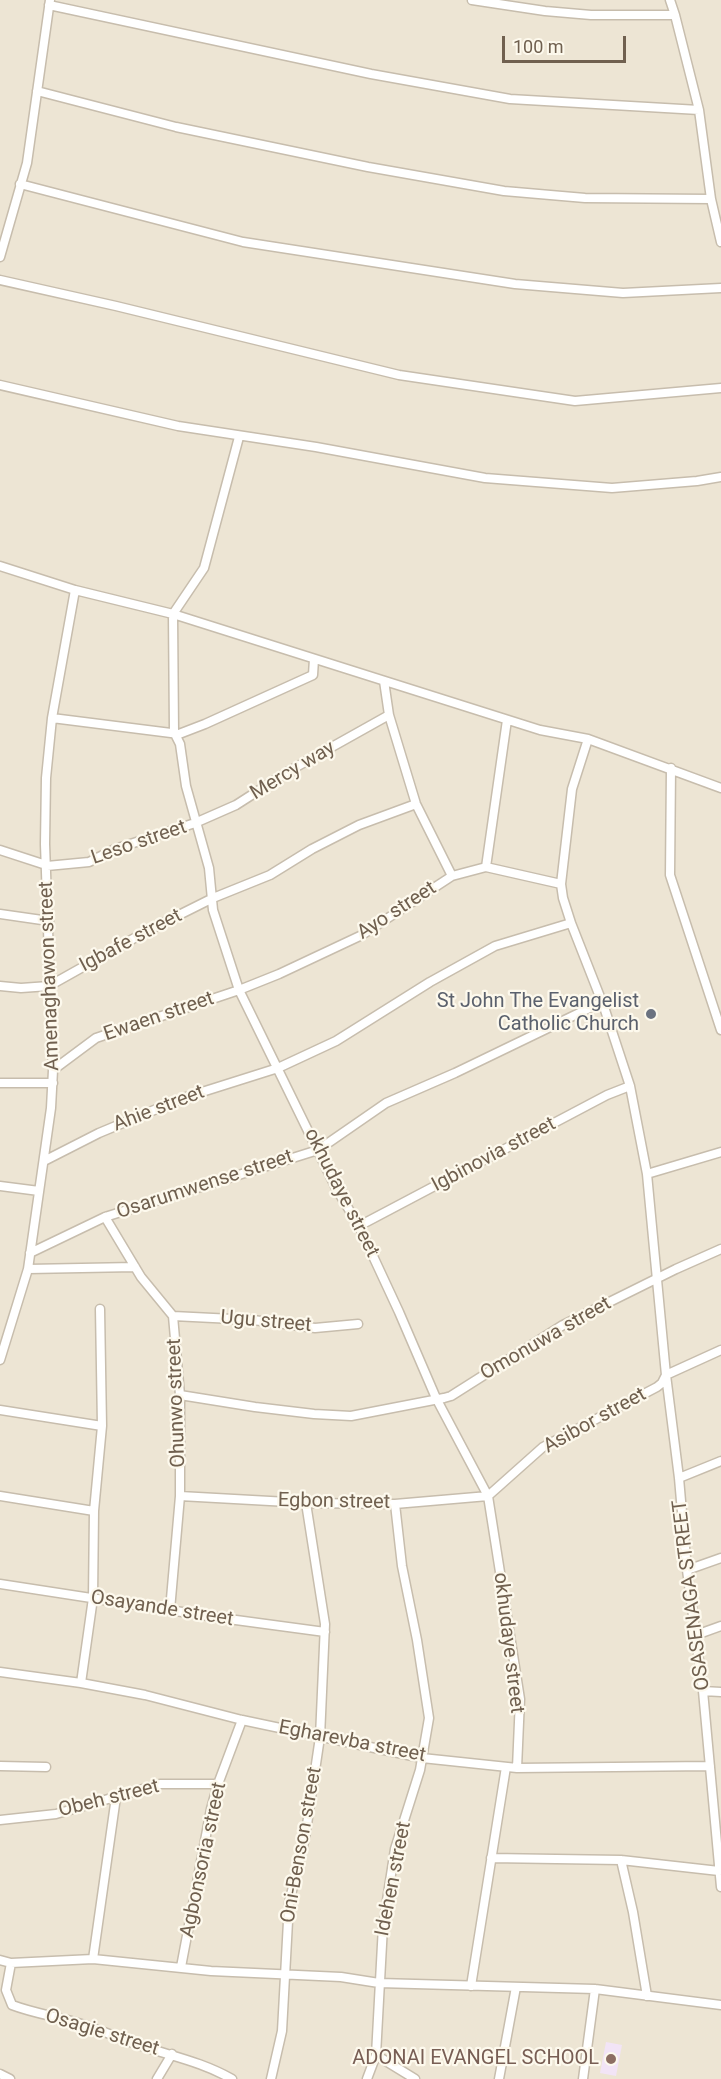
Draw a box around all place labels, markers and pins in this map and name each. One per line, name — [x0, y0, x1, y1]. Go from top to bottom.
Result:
place label: St John The Evangelist Catholic Church — [437, 990, 639, 1037]
marker: St John The Evangelist Catholic Church — [644, 1007, 658, 1021]
place label: ADONAI EVANGEL SCHOOL — [352, 2047, 599, 2071]
marker: ADONAI EVANGEL SCHOOL — [604, 2052, 618, 2066]

